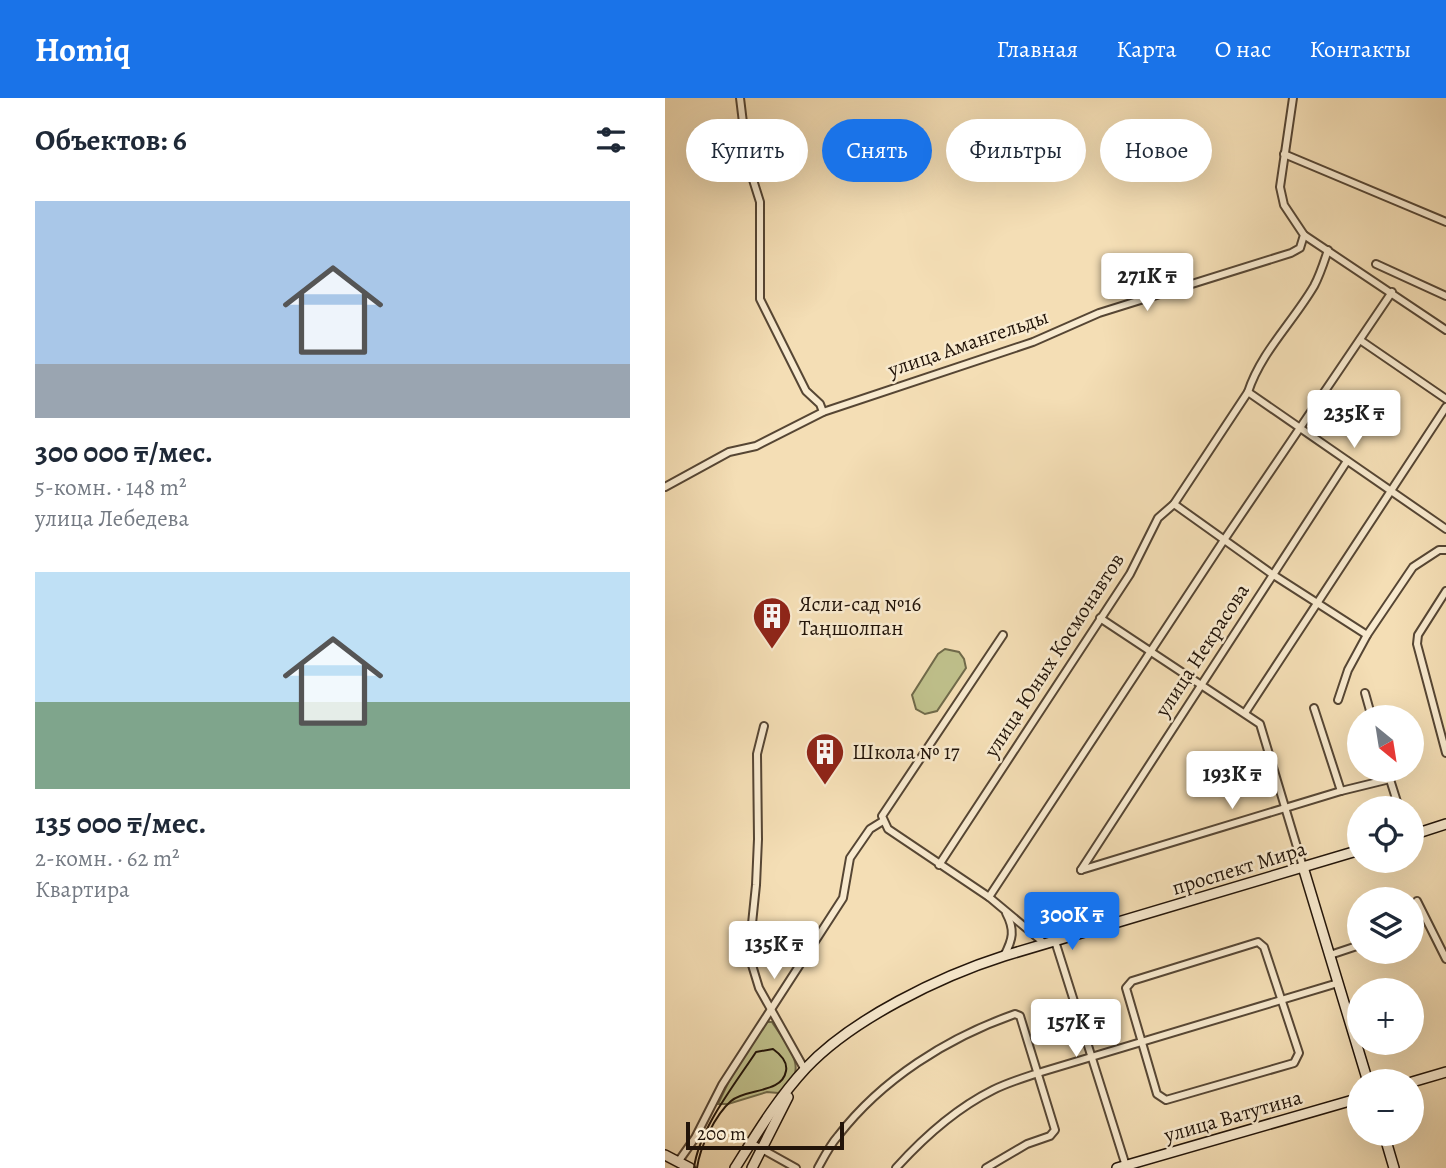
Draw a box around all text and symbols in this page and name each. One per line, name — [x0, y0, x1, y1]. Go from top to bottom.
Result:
text: Homiq — [35, 27, 130, 72]
text: Главная — [997, 33, 1078, 65]
text: Карта — [1116, 33, 1177, 65]
text: О нас — [1215, 33, 1271, 65]
text: Контакты — [1309, 33, 1411, 65]
chip: Купить — [686, 119, 808, 182]
chip: Снять — [822, 119, 932, 182]
chip: Фильтры — [946, 119, 1086, 182]
chip: Новое — [1100, 119, 1212, 182]
text: Объектов: 6 — [35, 120, 187, 160]
icon: filters — [592, 121, 630, 159]
icon: home — [270, 247, 396, 373]
pin: 271K ₸ — [1090, 254, 1204, 313]
text: 271K ₸ — [1117, 260, 1177, 291]
street label: улица Амангельды — [883, 302, 1052, 384]
pin: 235K ₸ — [1297, 390, 1411, 450]
text: 235K ₸ — [1323, 397, 1385, 428]
text: 300 000 ₸/мес. — [35, 432, 213, 472]
text: 5-комн. · 148 m² — [35, 472, 186, 503]
text: улица Лебедева — [35, 503, 189, 534]
street label: улица Юных Космонавтов — [977, 547, 1131, 763]
street label: улица Некрасова — [1148, 578, 1256, 723]
place label: Ясли-сад №16 Таңшолпан — [799, 590, 921, 642]
building icon: Ясли-сад №16 Таңшолпан — [751, 595, 793, 650]
icon: home — [270, 618, 396, 744]
north arrow — [1347, 705, 1425, 782]
map controls — [1347, 705, 1424, 1146]
building icon: Школа № 17 — [804, 731, 846, 786]
place label: Школа № 17 — [852, 738, 960, 766]
pin: 193K ₸ — [1175, 752, 1289, 811]
text: 193K ₸ — [1202, 758, 1262, 789]
button: locate — [1347, 796, 1424, 873]
text: 135 000 ₸/мес. — [35, 803, 206, 843]
street label: проспект Мира — [1168, 834, 1310, 902]
text: 2-комн. · 62 m² — [35, 843, 180, 874]
text: Квартира — [35, 874, 130, 905]
button: layers — [1347, 887, 1424, 964]
pin: 300K ₸ — [1015, 892, 1129, 952]
text: 300K ₸ — [1040, 899, 1104, 930]
pin: 135K ₸ — [717, 922, 831, 981]
text: 135K ₸ — [745, 928, 803, 959]
button: + — [1347, 978, 1424, 1055]
pin: 157K ₸ — [1019, 1000, 1133, 1059]
text: 157K ₸ — [1047, 1006, 1105, 1037]
button: − — [1347, 1069, 1424, 1146]
street label: улица Ватутина — [1160, 1083, 1306, 1149]
scale bar — [686, 1119, 843, 1151]
text: 200 m — [697, 1121, 746, 1147]

